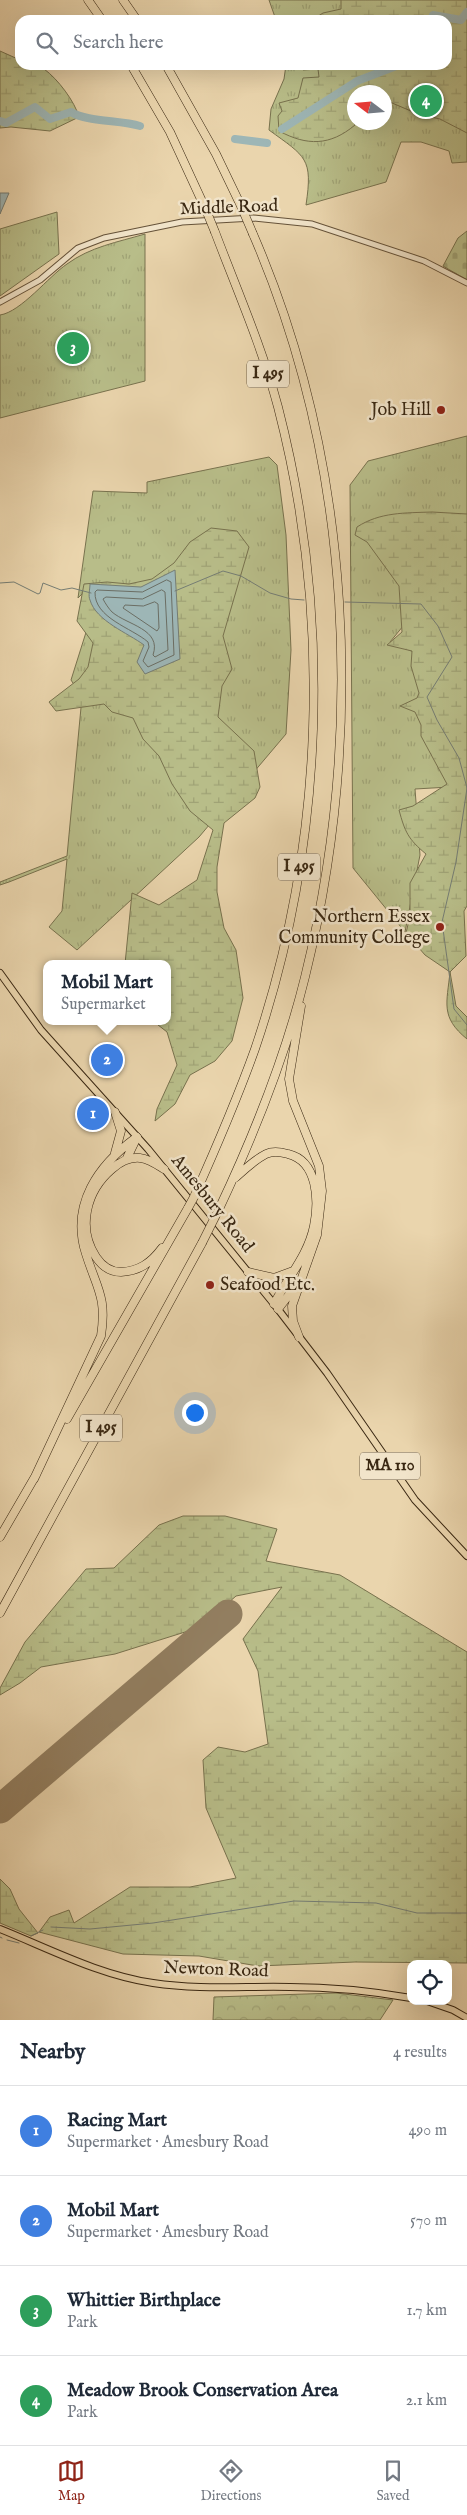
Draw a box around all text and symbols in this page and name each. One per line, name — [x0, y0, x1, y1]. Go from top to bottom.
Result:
search box — [15, 15, 452, 70]
icon: search — [33, 29, 61, 57]
text: Search here — [73, 31, 164, 55]
pin: 4 — [410, 82, 442, 120]
north arrow — [347, 85, 392, 130]
street label: Middle Road — [179, 195, 279, 221]
pin: 3 — [57, 329, 89, 367]
road number: I 495 — [247, 360, 289, 388]
place label: Job Hill — [369, 399, 431, 422]
marker: Job Hill — [435, 404, 447, 416]
road number: I 495 — [278, 854, 320, 880]
place label: Northern Essex Community College — [279, 906, 430, 950]
marker: Northern Essex Community College — [434, 921, 446, 933]
popup — [43, 960, 171, 1025]
text: Mobil Mart — [61, 971, 153, 995]
text: Supermarket — [61, 995, 146, 1015]
pin: 2 — [91, 1041, 123, 1079]
pin: 1 — [77, 1095, 109, 1133]
street label: Amesbury Road — [165, 1150, 259, 1258]
place label: Seafood Etc. — [220, 1274, 315, 1297]
marker: Seafood Etc. — [204, 1279, 216, 1291]
your location — [182, 1400, 208, 1426]
road number: I 495 — [80, 1415, 122, 1442]
road number: MA 110 — [360, 1452, 420, 1480]
street label: Newton Road — [163, 1957, 269, 1983]
map controls — [407, 1960, 452, 2005]
button: locate — [407, 1960, 452, 2005]
text: Nearby — [20, 2039, 85, 2066]
text: 4 results — [393, 2043, 447, 2063]
text: Racing Mart — [67, 2109, 167, 2133]
text: 1 — [33, 2121, 39, 2141]
text: 490 m — [408, 2121, 447, 2141]
text: Supermarket · Amesbury Road — [67, 2133, 269, 2153]
text: Mobil Mart — [67, 2199, 159, 2223]
text: 2 — [32, 2211, 40, 2231]
text: 570 m — [410, 2211, 447, 2231]
text: Supermarket · Amesbury Road — [67, 2223, 269, 2243]
text: Whittier Birthplace — [67, 2289, 221, 2313]
text: 3 — [33, 2301, 39, 2321]
text: 1.7 km — [407, 2301, 447, 2321]
text: Park — [67, 2313, 97, 2333]
text: Meadow Brook Conservation Area — [67, 2379, 338, 2403]
text: 4 — [32, 2391, 40, 2411]
text: 2.1 km — [406, 2391, 447, 2411]
text: Park — [67, 2403, 97, 2423]
tab: Map — [57, 2457, 85, 2505]
tab: Directions — [200, 2457, 261, 2505]
tab: Saved — [376, 2457, 409, 2505]

